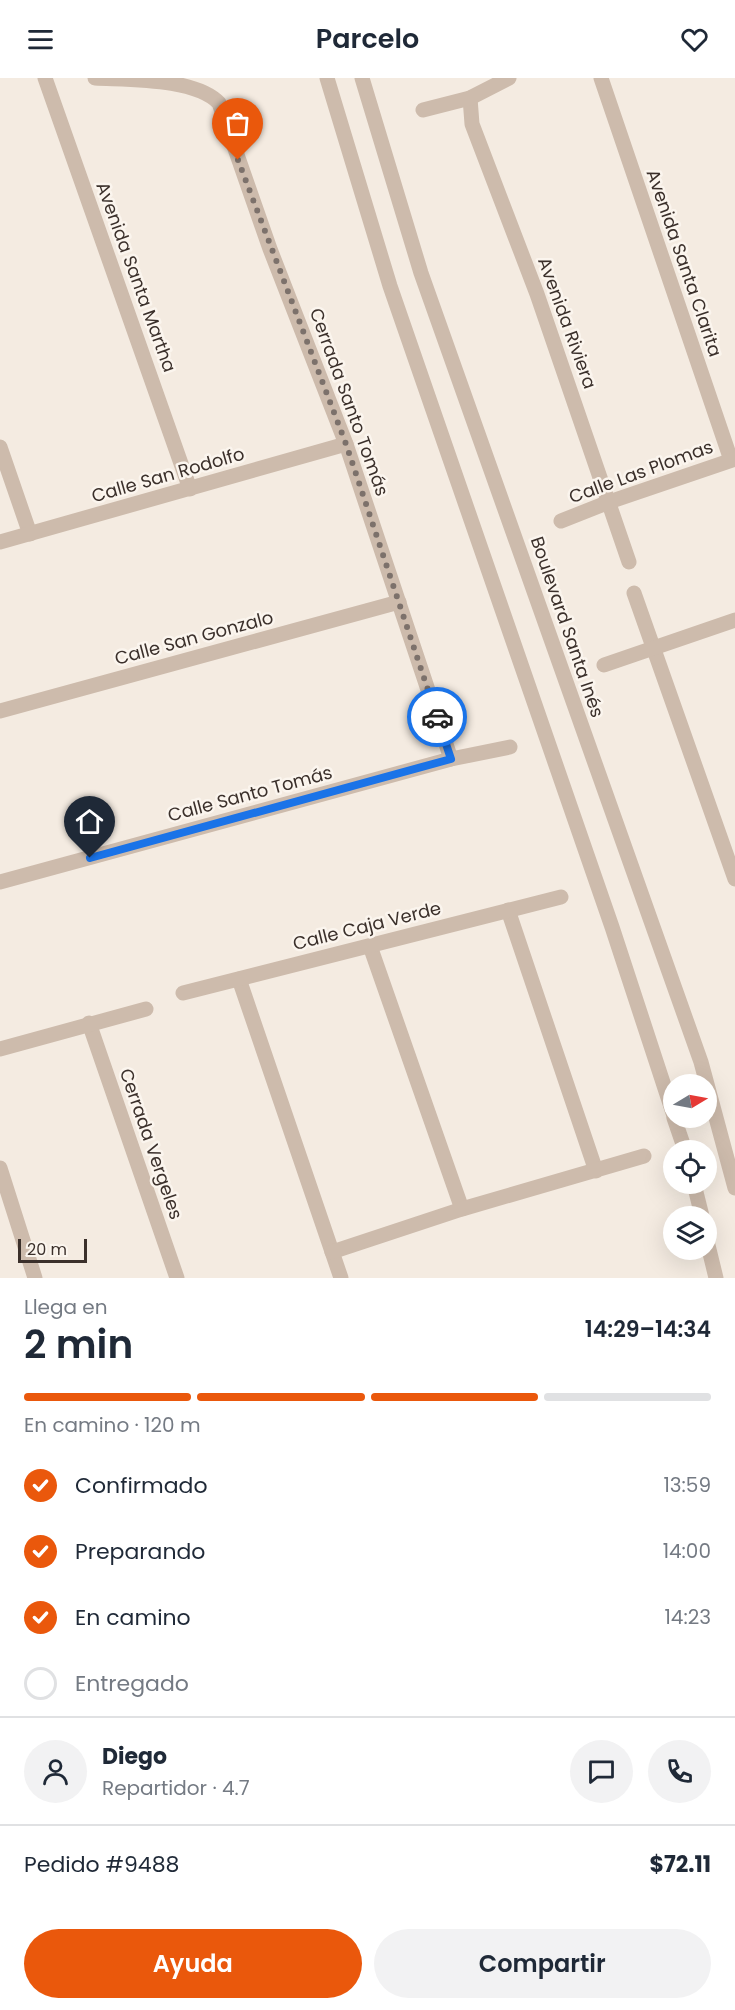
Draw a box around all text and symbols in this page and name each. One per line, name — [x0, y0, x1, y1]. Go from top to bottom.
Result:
text: Parcelo — [316, 20, 419, 57]
icon: menu — [24, 23, 57, 56]
icon: heart — [678, 23, 711, 56]
pin — [212, 98, 263, 160]
icon: bag — [221, 107, 254, 140]
street label: Avenida Santa Clarita — [641, 166, 728, 360]
street label: Avenida Santa Martha — [90, 178, 183, 375]
street label: Avenida Riviera — [532, 254, 603, 392]
street label: Cerrada Santo Tomás — [304, 304, 395, 499]
street label: Calle Las Plomas — [565, 434, 716, 509]
street label: Calle San Rodolfo — [88, 441, 247, 508]
street label: Boulevard Santa Inés — [525, 533, 610, 721]
street label: Calle San Gonzalo — [112, 604, 276, 671]
courier — [407, 687, 467, 747]
icon: car — [421, 701, 454, 734]
street label: Calle Santo Tomás — [165, 760, 335, 828]
pin — [64, 796, 115, 858]
icon: home — [73, 805, 106, 838]
street label: Calle Caja Verde — [290, 895, 444, 956]
street label: Cerrada Vergeles — [114, 1065, 189, 1223]
north arrow — [663, 1074, 717, 1128]
map controls — [663, 1074, 717, 1260]
button: locate — [663, 1140, 717, 1194]
button: layers — [663, 1206, 717, 1260]
scale bar — [18, 1236, 87, 1264]
text: 20 m — [27, 1238, 67, 1261]
text: Llega en — [24, 1293, 108, 1321]
text: 14:29–14:34 — [585, 1314, 711, 1345]
text: 2 min — [24, 1317, 133, 1372]
text: En camino · 120 m — [24, 1411, 201, 1439]
icon: check — [24, 1469, 57, 1502]
text: Confirmado — [75, 1470, 208, 1501]
text: 13:59 — [663, 1471, 711, 1499]
icon: check — [24, 1535, 57, 1568]
text: Preparando — [75, 1536, 205, 1567]
text: 14:00 — [663, 1537, 711, 1565]
icon: check — [24, 1601, 57, 1634]
text: En camino — [75, 1602, 191, 1633]
text: 14:23 — [664, 1603, 711, 1631]
text: Entregado — [75, 1668, 189, 1699]
button: person — [24, 1740, 87, 1803]
button: chat — [570, 1740, 633, 1803]
button: phone — [648, 1740, 711, 1803]
text: Diego — [102, 1741, 167, 1772]
text: Repartidor · 4.7 — [102, 1774, 250, 1802]
text: Pedido #9488 — [24, 1849, 179, 1880]
text: $72.11 — [649, 1849, 711, 1880]
button: Ayuda — [24, 1929, 362, 1998]
button: Compartir — [374, 1929, 711, 1998]

